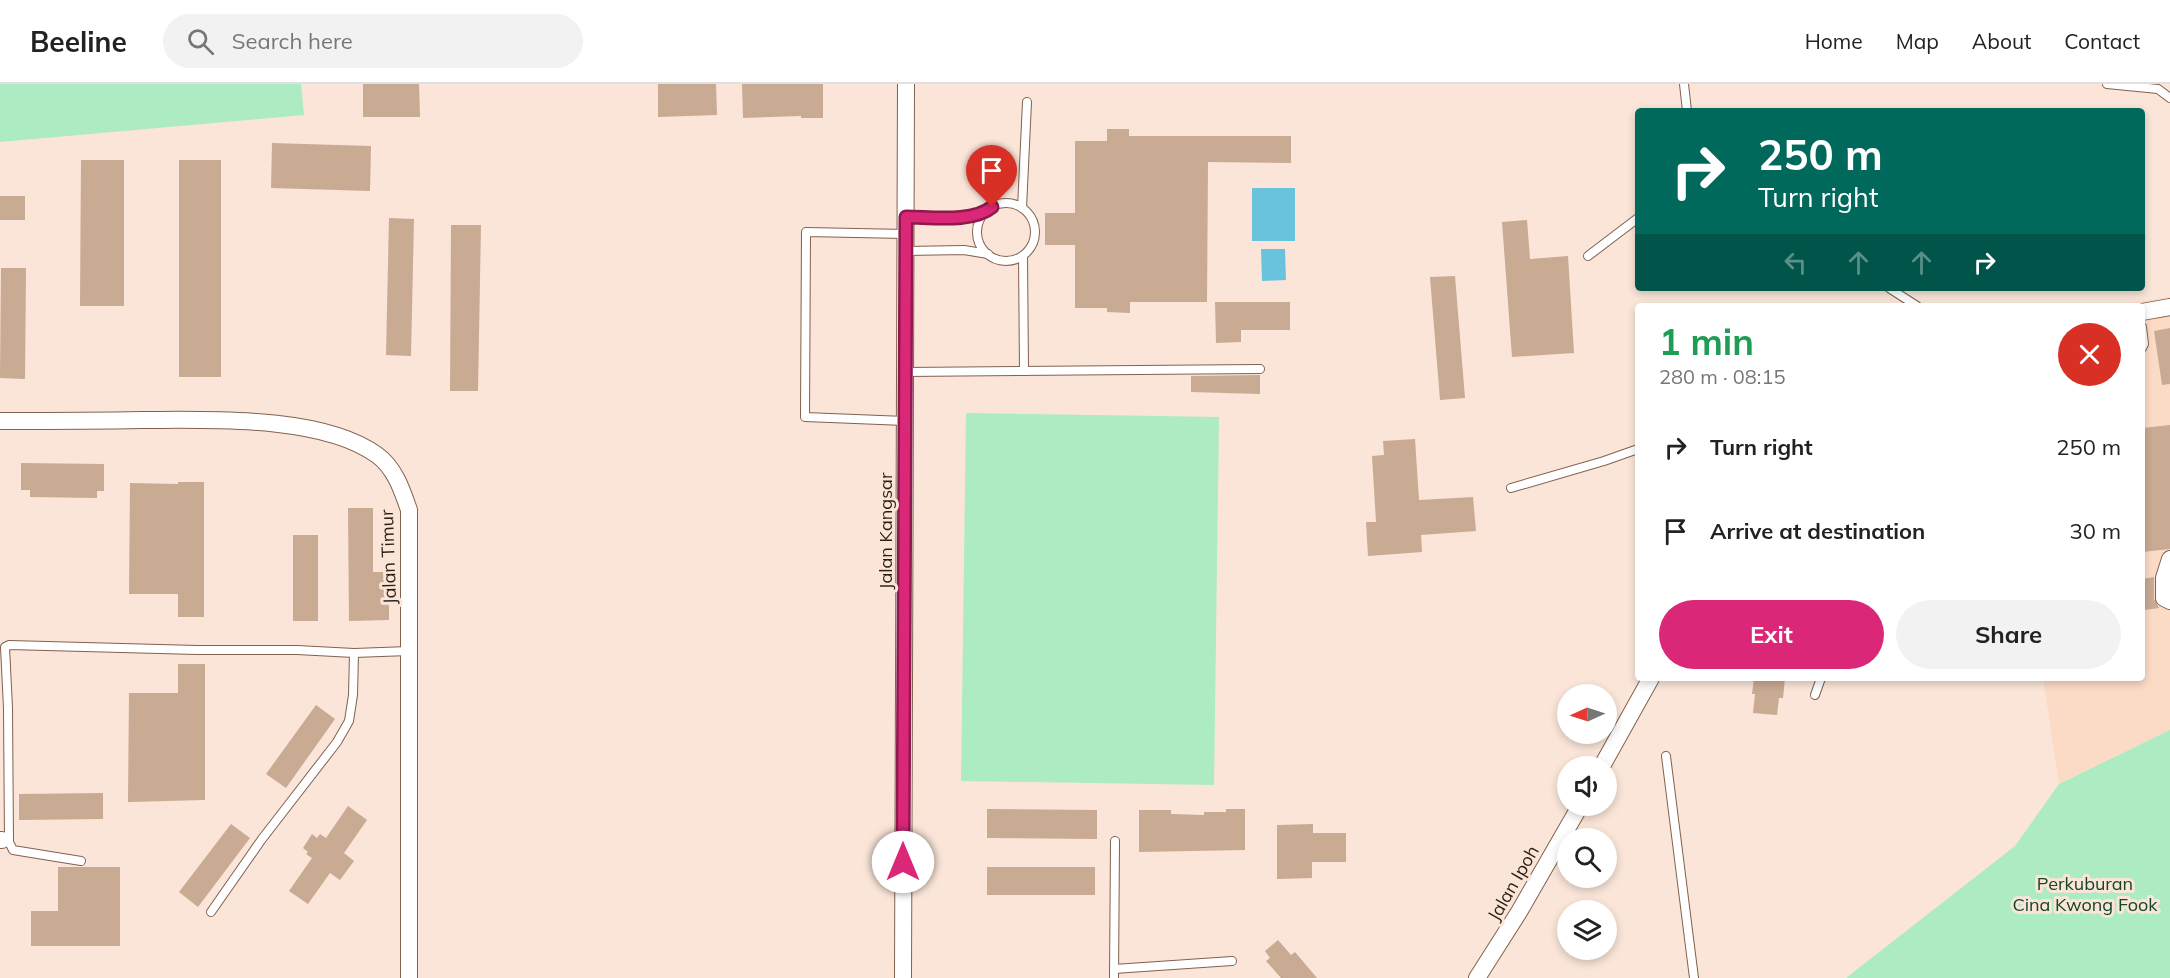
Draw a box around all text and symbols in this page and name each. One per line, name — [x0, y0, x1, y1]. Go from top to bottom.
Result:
search box — [163, 14, 583, 68]
text: Beeline — [30, 24, 127, 59]
icon: search — [184, 25, 217, 58]
text: Search here — [232, 27, 353, 55]
text: Home — [1805, 28, 1863, 54]
text: Map — [1896, 28, 1939, 54]
text: About — [1972, 28, 2031, 54]
text: Contact — [2064, 28, 2140, 54]
text: 250 m — [1758, 128, 1883, 181]
icon: right — [1659, 132, 1737, 210]
pin — [966, 145, 1017, 207]
icon: arrive — [975, 154, 1008, 187]
text: Turn right — [1758, 180, 1878, 214]
icon: left — [1779, 246, 1812, 279]
icon: ahead — [1842, 246, 1875, 279]
icon: ahead — [1905, 246, 1938, 279]
icon: right — [1968, 246, 2001, 279]
text: 1 min — [1659, 319, 1754, 364]
button: close — [2058, 323, 2121, 386]
text: 280 m · 08:15 — [1659, 364, 1785, 389]
icon: right — [1659, 431, 1692, 464]
text: Turn right — [1710, 433, 1813, 461]
text: 250 m — [2056, 433, 2121, 461]
street label: Jalan Kangsar — [874, 472, 897, 589]
street label: Jalan Timur — [375, 509, 401, 605]
icon: arrive — [1659, 515, 1692, 548]
text: Arrive at destination — [1710, 517, 1925, 545]
text: 30 m — [2070, 517, 2121, 545]
button: Exit — [1659, 600, 1884, 669]
button: Share — [1896, 600, 2121, 669]
north arrow — [1557, 684, 1617, 744]
map controls — [1557, 684, 1617, 960]
button: sound — [1557, 756, 1617, 816]
button: search — [1557, 828, 1617, 888]
position arrow — [871, 830, 935, 894]
street label: Jalan Ipoh — [1482, 841, 1544, 925]
park label: Perkuburan Cina Kwong Fook — [2012, 872, 2158, 916]
button: layers — [1557, 900, 1617, 960]

